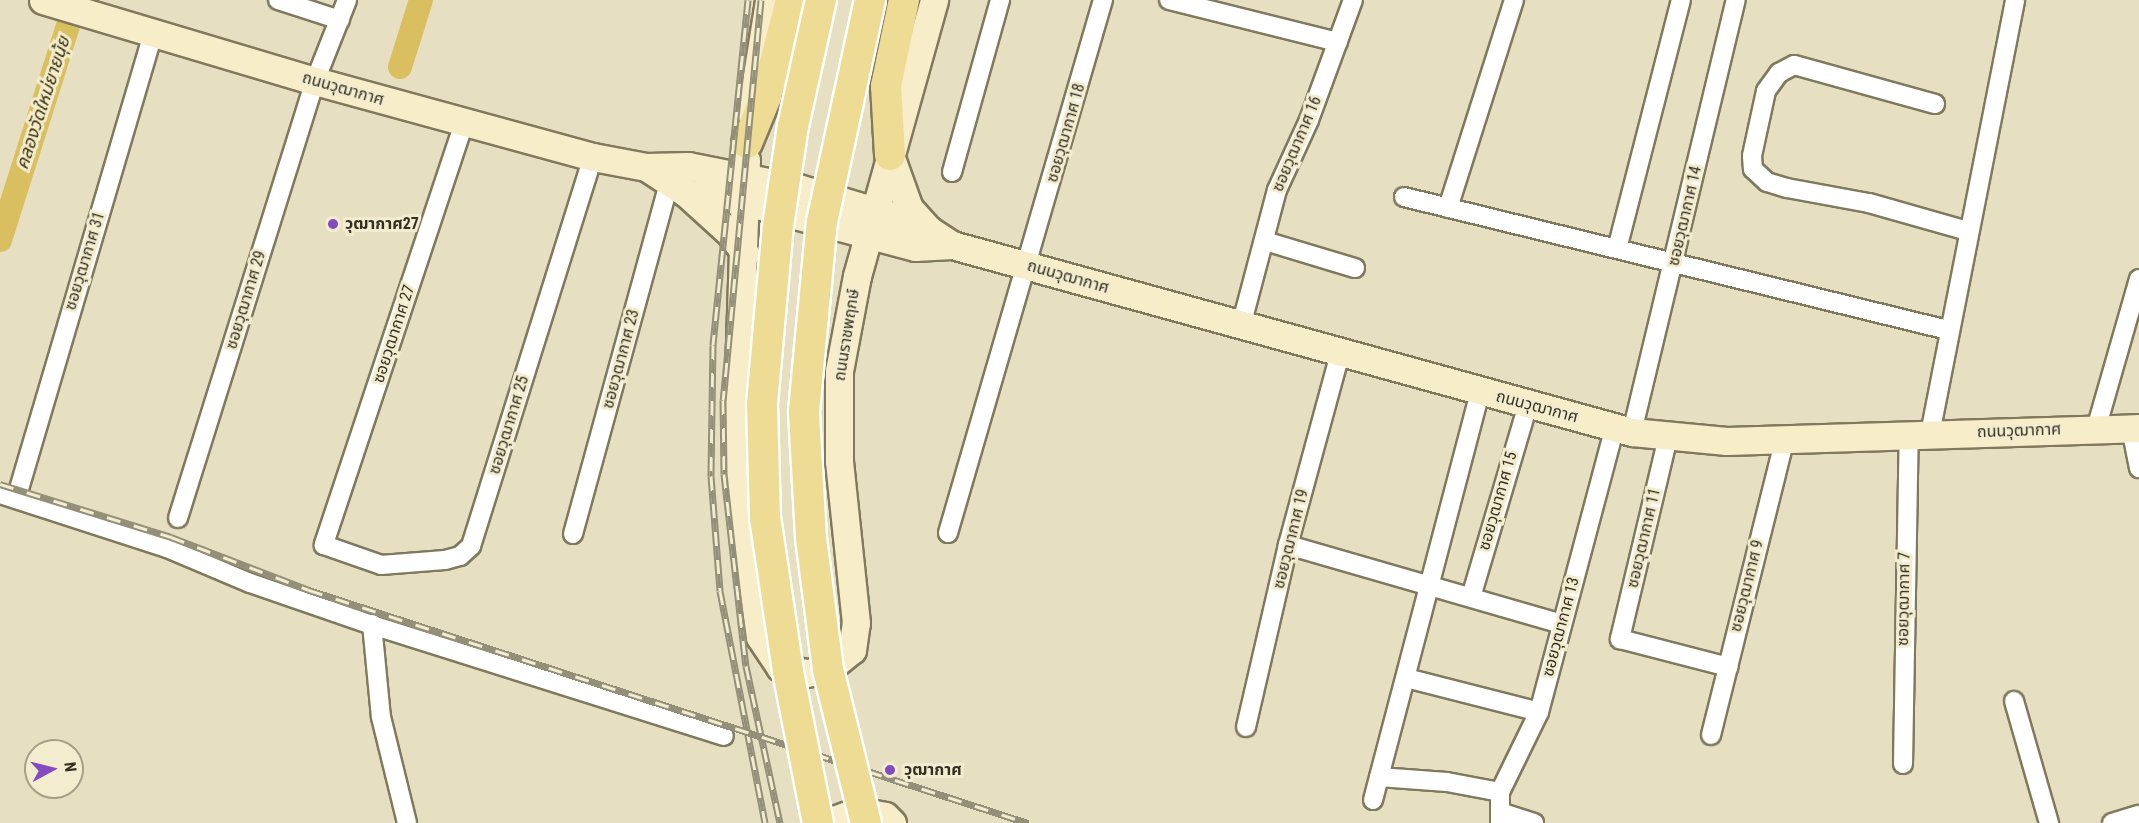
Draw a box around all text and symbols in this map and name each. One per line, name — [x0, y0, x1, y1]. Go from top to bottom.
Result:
water label: คลองวัดใหม่ยายนุ้ย — [11, 34, 75, 172]
street label: ถนนวุฒากาศ — [300, 68, 386, 110]
street label: ซอยวุฒากาศ 18 — [1043, 81, 1089, 185]
street label: ซอยวุฒากาศ 16 — [1268, 93, 1326, 195]
street label: ซอยวุฒากาศ 14 — [1664, 164, 1706, 268]
street label: ซอยวุฒากาศ 31 — [61, 209, 109, 313]
place label: วุฒากาศ27 — [345, 214, 419, 234]
marker: วุฒากาศ27 — [326, 217, 340, 231]
street label: ซอยวุฒากาศ 29 — [222, 248, 270, 352]
street label: ถนนวุฒากาศ — [1025, 256, 1111, 298]
street label: ซอยวุฒากาศ 27 — [369, 283, 419, 385]
street label: ถนนราชพฤกษ์ — [830, 288, 864, 382]
street label: ซอยวุฒากาศ 23 — [599, 307, 643, 411]
street label: ซอยวุฒากาศ 25 — [485, 373, 533, 477]
street label: ถนนวุฒากาศ — [1494, 387, 1580, 427]
street label: ถนนวุฒากาศ — [1977, 420, 2061, 442]
street label: ซอยวุฒากาศ 15 — [1475, 449, 1521, 553]
street label: ซอยวุฒากาศ 11 — [1623, 486, 1665, 590]
street label: ซอยวุฒากาศ 19 — [1269, 487, 1313, 591]
street label: ซอยวุฒากาศ 9 — [1726, 538, 1768, 634]
street label: ซอยวุฒากาศ 7 — [1894, 552, 1914, 646]
street label: ซอยวุฒากาศ 13 — [1539, 575, 1583, 679]
north arrow — [24, 739, 84, 799]
place label: วุฒากาศ — [904, 760, 962, 780]
text: N — [60, 761, 80, 773]
marker: วุฒากาศ — [881, 761, 899, 779]

